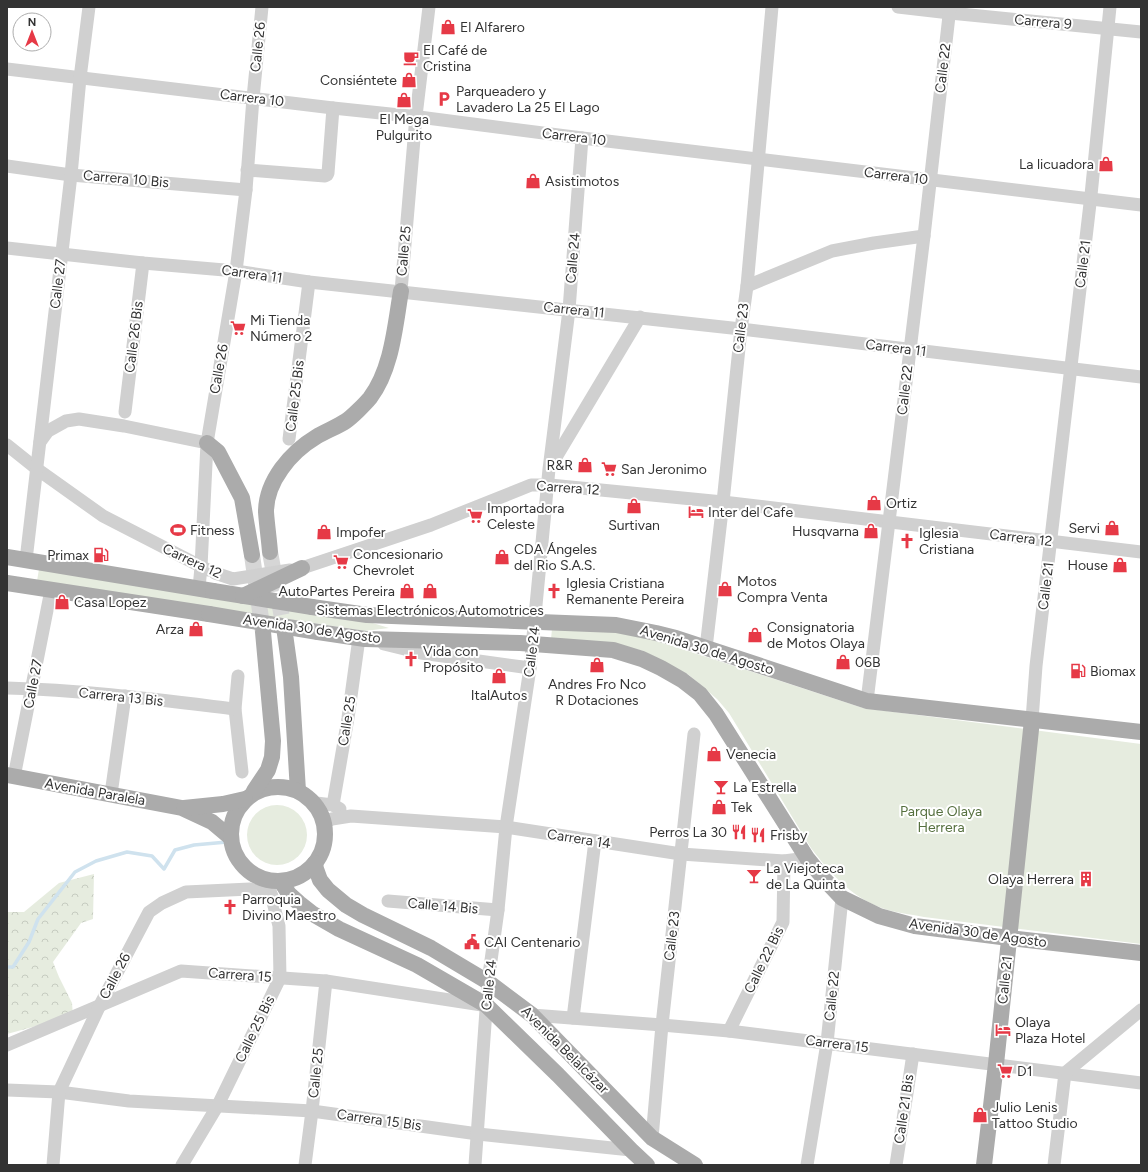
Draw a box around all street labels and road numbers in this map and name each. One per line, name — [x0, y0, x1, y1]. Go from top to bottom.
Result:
street label: Carrera 9 — [1014, 11, 1072, 33]
street label: Calle 26 — [247, 21, 269, 73]
street label: Calle 22 — [932, 42, 954, 94]
street label: Carrera 10 — [219, 86, 285, 110]
street label: Carrera 10 — [541, 125, 607, 149]
street label: Carrera 10 — [863, 164, 929, 188]
street label: Carrera 10 Bis — [82, 167, 170, 191]
street label: Calle 25 — [393, 225, 415, 277]
street label: Calle 24 — [562, 232, 584, 284]
street label: Calle 21 — [1072, 239, 1094, 289]
street label: Calle 27 — [47, 258, 70, 310]
street label: Carrera 11 — [220, 261, 284, 287]
street label: Carrera 11 — [543, 298, 605, 322]
street label: Calle 26 Bis — [121, 300, 147, 374]
street label: Calle 23 — [730, 302, 752, 354]
street label: Carrera 11 — [865, 336, 927, 360]
street label: Calle 26 — [206, 343, 232, 395]
street label: Calle 25 Bis — [282, 359, 308, 433]
street label: Calle 22 — [894, 364, 916, 416]
street label: Carrera 12 — [536, 477, 600, 499]
street label: Carrera 12 — [989, 526, 1053, 550]
street label: Carrera 12 — [160, 540, 224, 582]
street label: Calle 21 — [1035, 561, 1057, 611]
street label: Avenida 30 de Agosto — [242, 611, 382, 647]
street label: Avenida 30 de Agosto — [638, 622, 776, 678]
street label: Calle 24 — [520, 625, 544, 678]
street label: Calle 27 — [20, 657, 46, 710]
street label: Carrera 13 Bis — [78, 684, 164, 710]
street label: Calle 25 — [335, 695, 359, 747]
street label: Avenida Paralela — [43, 775, 147, 809]
street label: Carrera 14 — [546, 826, 612, 852]
street label: Calle 14 Bis — [407, 894, 479, 918]
street label: Calle 23 — [661, 910, 683, 962]
street label: Avenida 30 de Agosto — [908, 915, 1048, 951]
street label: Calle 22 Bis — [741, 924, 787, 996]
street label: Calle 26 — [96, 950, 134, 1002]
street label: Calle 21 — [994, 955, 1016, 1005]
street label: Calle 24 — [478, 958, 500, 1011]
street label: Carrera 15 — [208, 964, 272, 986]
street label: Calle 22 — [821, 970, 843, 1022]
street label: Calle 25 Bis — [232, 993, 278, 1065]
street label: Avenida Belalcázar — [518, 1003, 613, 1098]
street label: Carrera 15 — [804, 1032, 870, 1056]
street label: Calle 25 — [305, 1047, 327, 1099]
street label: Calle 21 Bis — [891, 1073, 917, 1145]
street label: Carrera 15 Bis — [336, 1106, 422, 1134]

